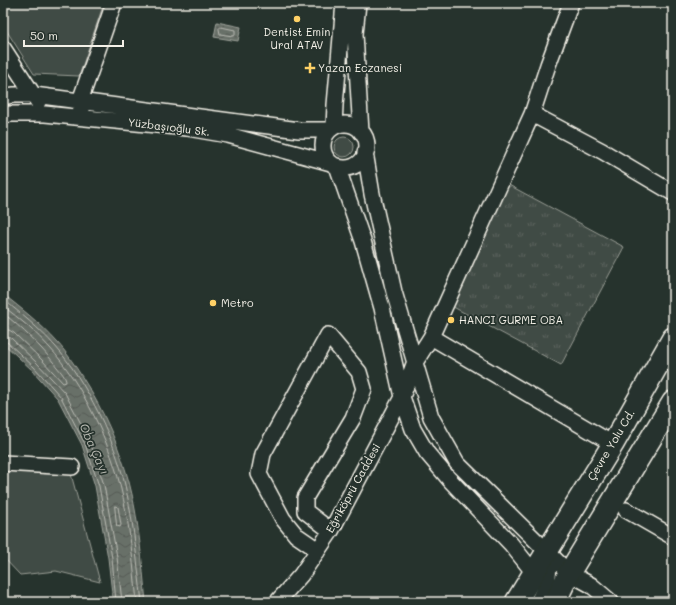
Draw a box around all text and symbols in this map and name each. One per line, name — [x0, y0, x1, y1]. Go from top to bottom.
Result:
marker: Dentist Emin Ural ATAV — [292, 14, 302, 24]
scale bar — [24, 22, 123, 48]
place label: Dentist Emin Ural ATAV — [264, 24, 330, 52]
text: 50 m — [30, 27, 58, 43]
place label: Yazan Eczanesi — [318, 60, 402, 75]
marker: Yazan Eczanesi — [305, 63, 315, 73]
street label: Yüzbaşıoğlu Sk. — [127, 114, 211, 139]
place label: Metro — [221, 295, 254, 310]
marker: Metro — [208, 298, 218, 308]
place label: HANCI GURME OBA — [459, 312, 563, 327]
marker: HANCI GURME OBA — [446, 315, 456, 325]
street label: Çevre Yolu Cd. — [583, 406, 638, 483]
water label: Oba Çayı — [77, 420, 113, 477]
street label: Eğriköprü Caddesi — [322, 440, 383, 535]

